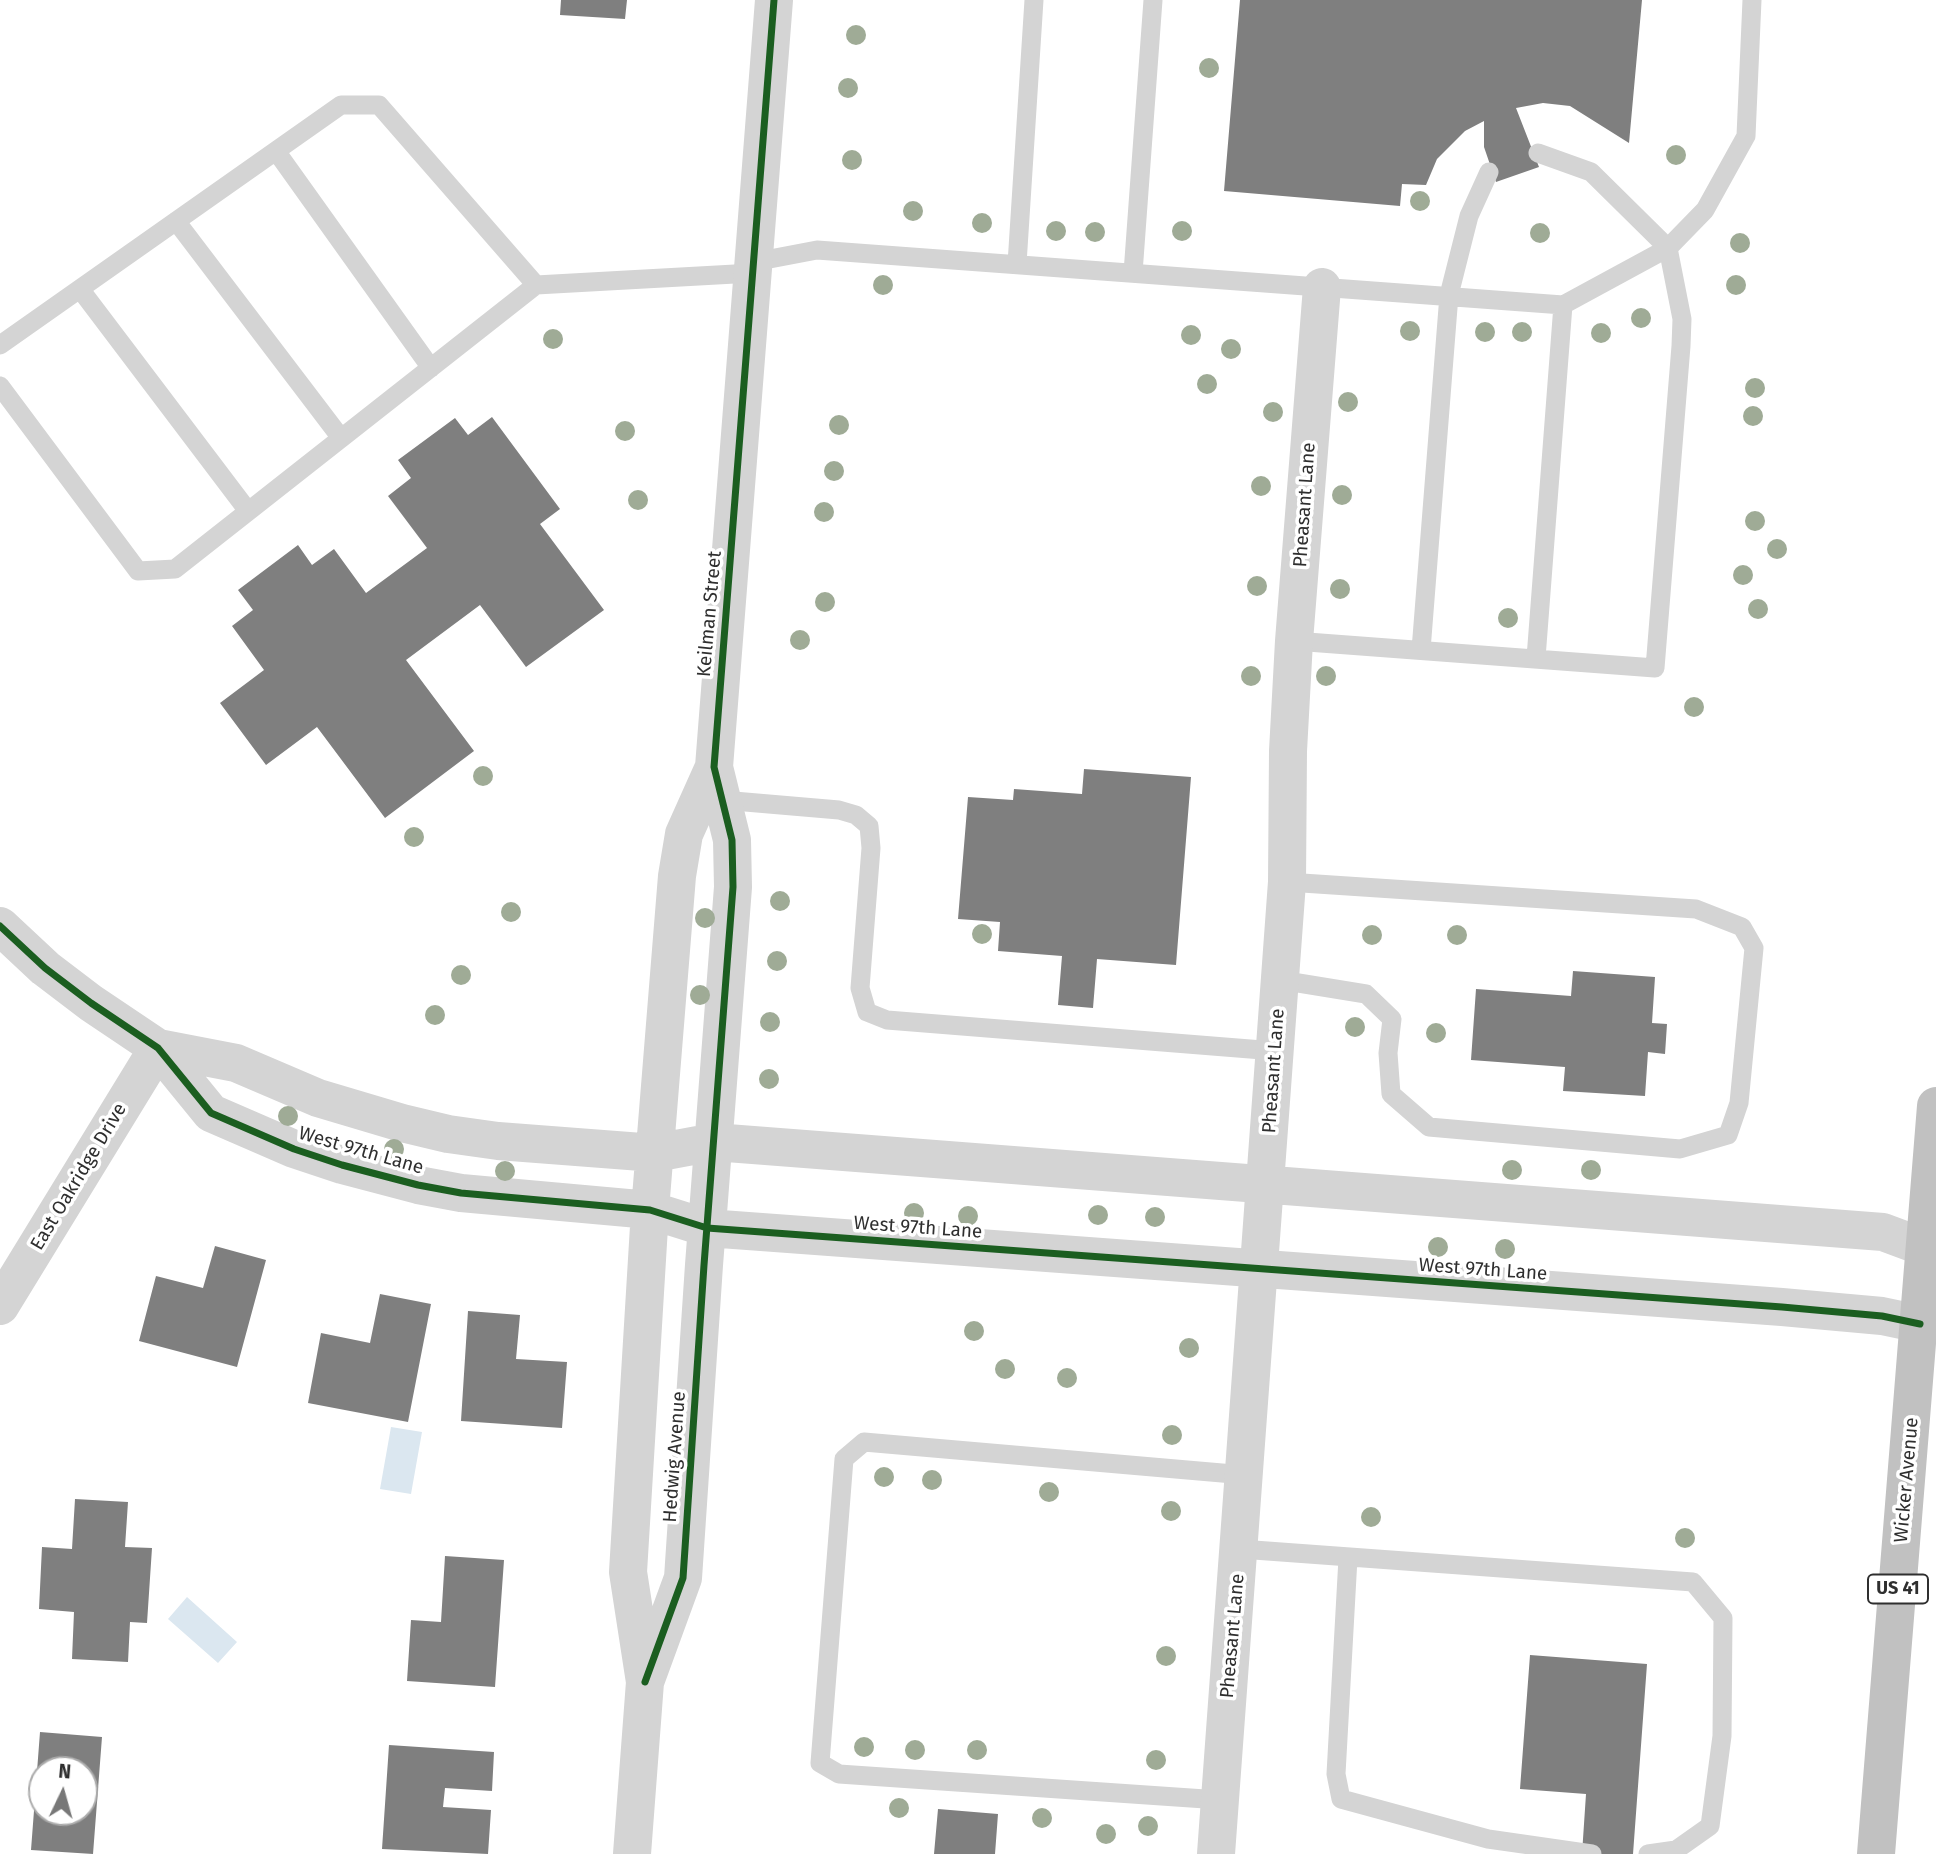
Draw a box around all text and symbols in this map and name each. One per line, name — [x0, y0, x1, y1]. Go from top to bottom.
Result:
street label: Pheasant Lane — [1289, 442, 1321, 568]
street label: Keilman Street — [693, 550, 727, 678]
street label: Pheasant Lane — [1258, 1008, 1290, 1134]
street label: East Oakridge Drive — [26, 1099, 132, 1255]
street label: West 97th Lane — [296, 1122, 426, 1180]
street label: West 97th Lane — [853, 1212, 983, 1244]
street label: West 97th Lane — [1418, 1254, 1548, 1286]
street label: Hedwig Avenue — [659, 1391, 691, 1523]
street label: Wicker Avenue — [1890, 1417, 1924, 1543]
street label: Pheasant Lane — [1216, 1573, 1250, 1699]
road number: US 41 — [1868, 1574, 1928, 1604]
north arrow — [28, 1756, 98, 1826]
text: N — [57, 1760, 72, 1784]

